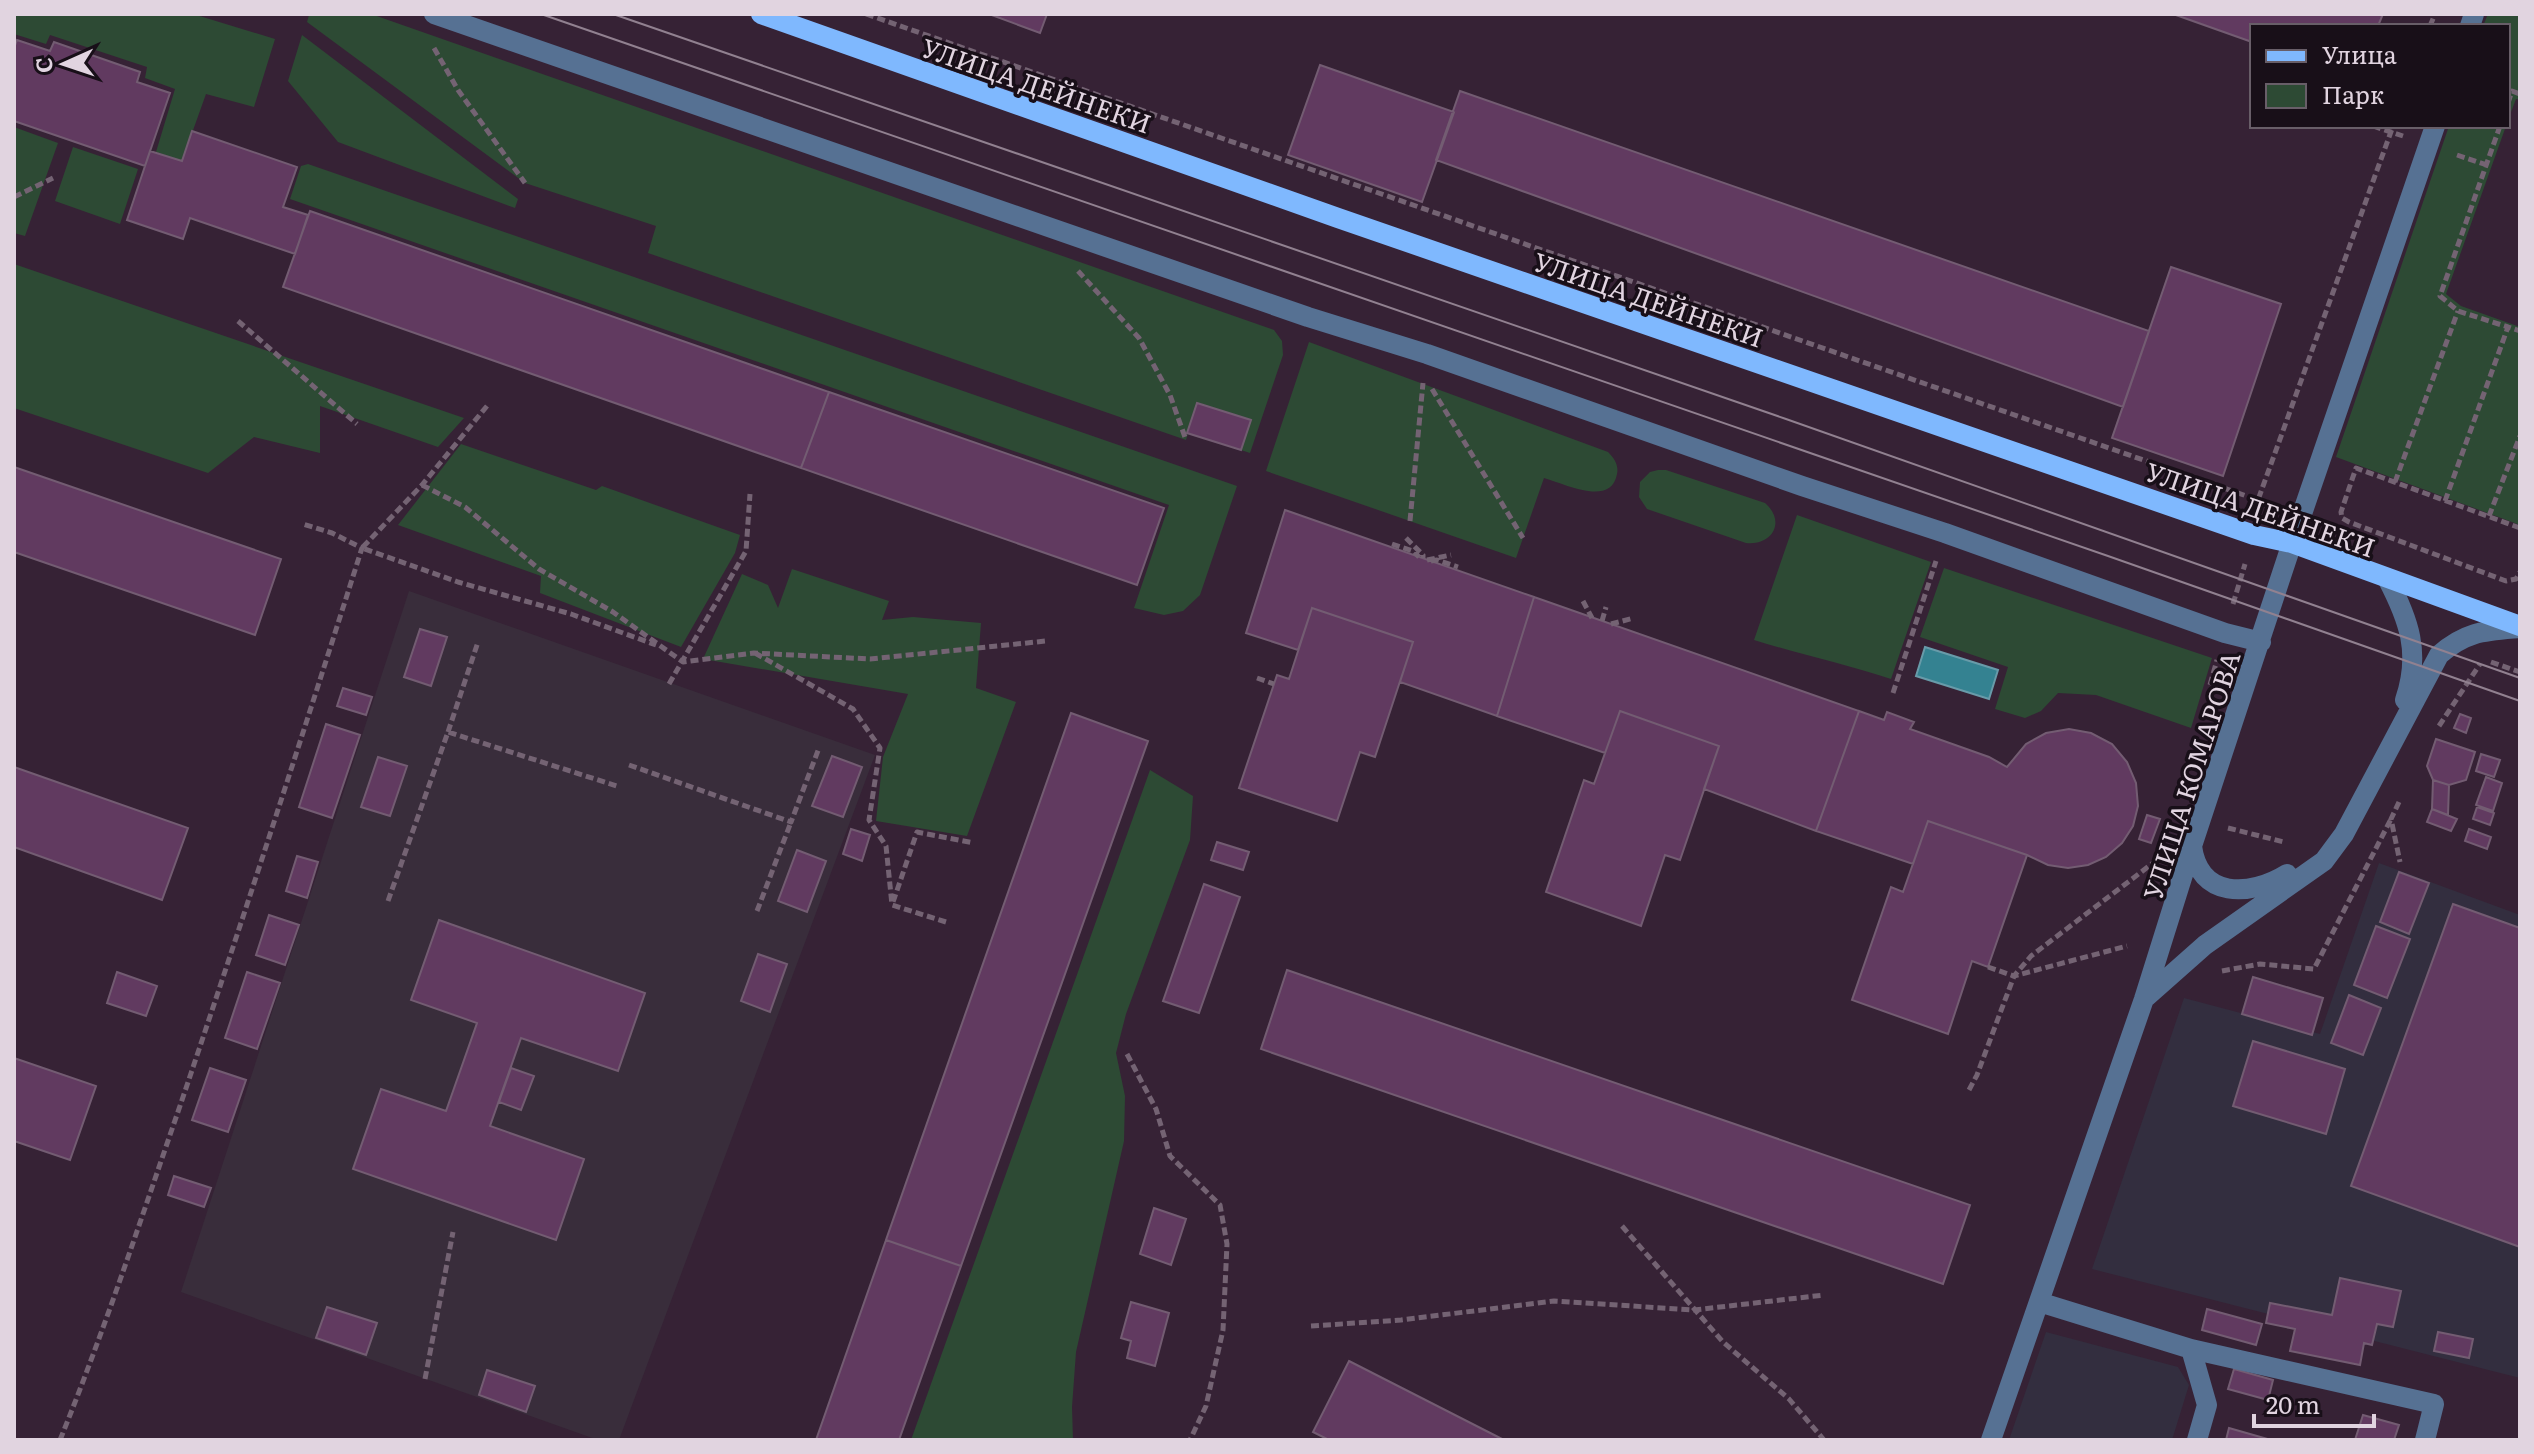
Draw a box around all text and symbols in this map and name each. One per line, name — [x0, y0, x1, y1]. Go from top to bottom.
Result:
north arrow — [24, 24, 104, 104]
legend — [2250, 24, 2510, 128]
street label: УЛИЦА ДЕЙНЕКИ — [917, 26, 1157, 142]
text: Улица — [2322, 36, 2397, 71]
text: С — [26, 56, 59, 74]
text: Парк — [2322, 76, 2384, 111]
street label: УЛИЦА ДЕЙНЕКИ — [1529, 240, 1769, 356]
street label: УЛИЦА ДЕЙНЕКИ — [2141, 450, 2381, 566]
street label: УЛИЦА КОМАРОВА — [2131, 646, 2249, 904]
scale bar — [2254, 1378, 2374, 1428]
text: 20 m — [2266, 1386, 2320, 1421]

